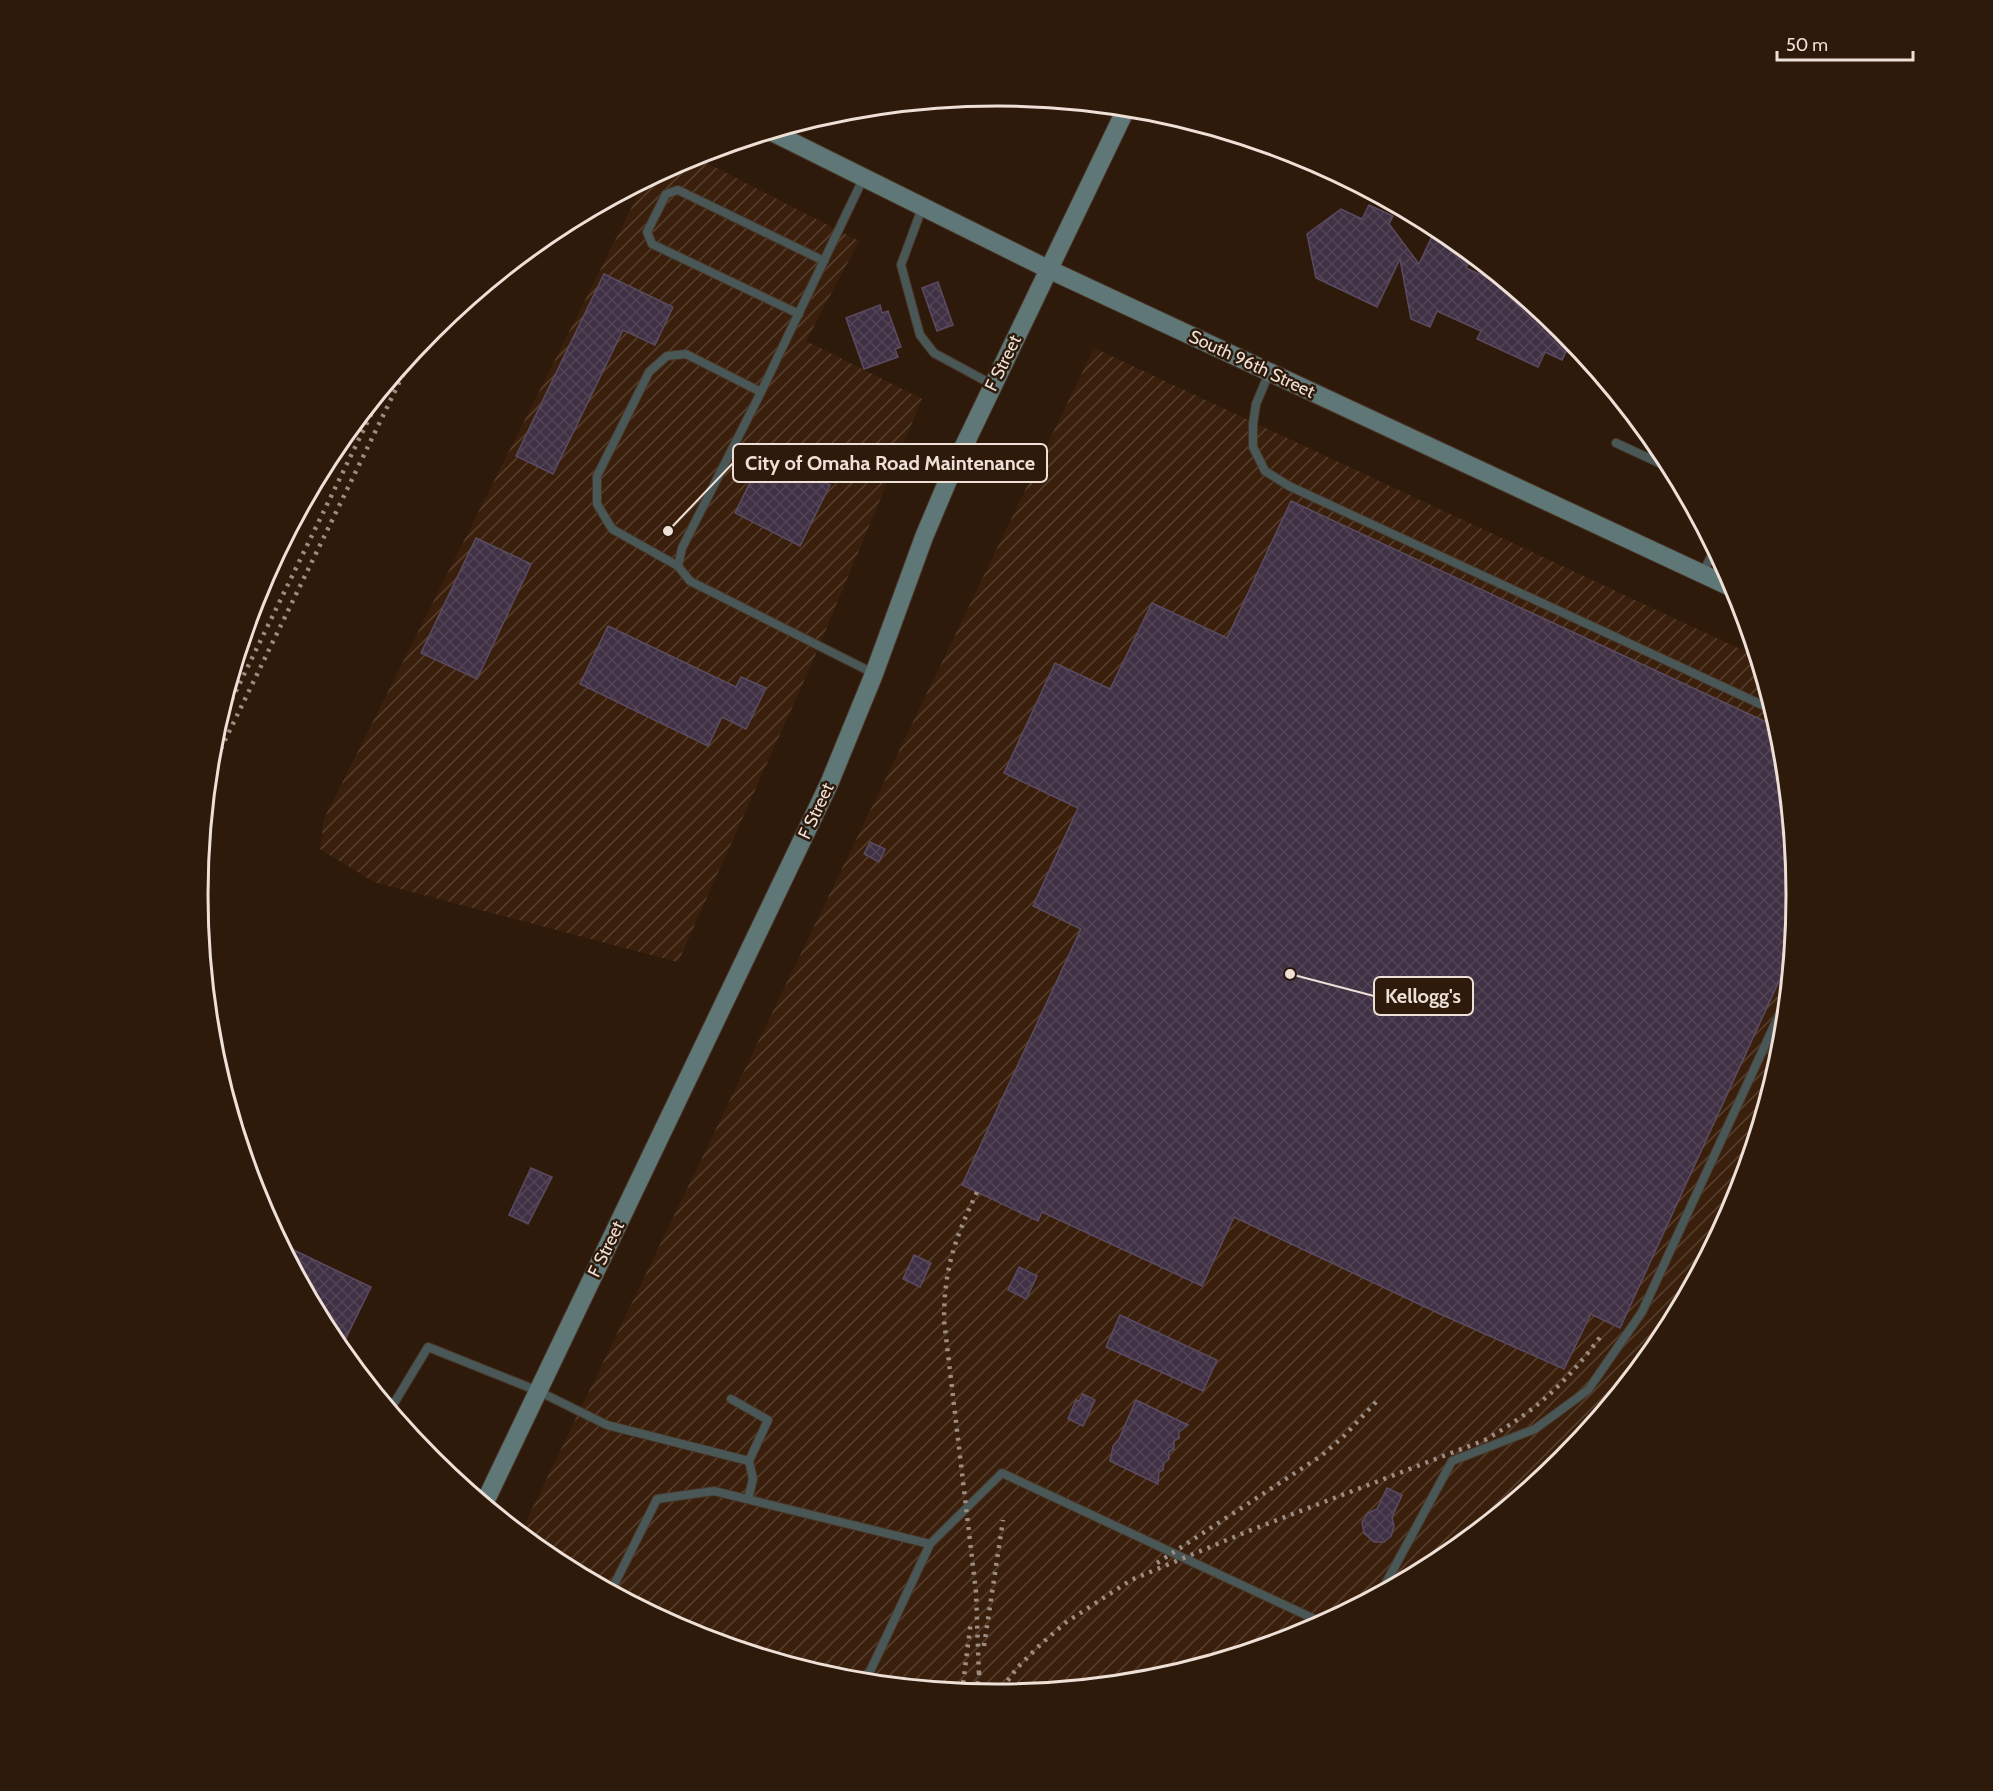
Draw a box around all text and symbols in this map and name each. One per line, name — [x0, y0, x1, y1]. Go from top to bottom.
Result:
scale bar — [1777, 24, 1914, 62]
text: 50 m — [1786, 34, 1828, 56]
street label: South 96th Street — [1186, 325, 1318, 403]
street label: F Street — [980, 331, 1026, 395]
callout: City of Omaha Road Maintenance — [733, 444, 1047, 482]
text: City of Omaha Road Maintenance — [745, 451, 1035, 475]
street label: F Street — [793, 779, 839, 843]
callout: Kellogg's — [1374, 977, 1473, 1015]
text: Kellogg's — [1385, 984, 1461, 1008]
street label: F Street — [583, 1217, 629, 1281]

